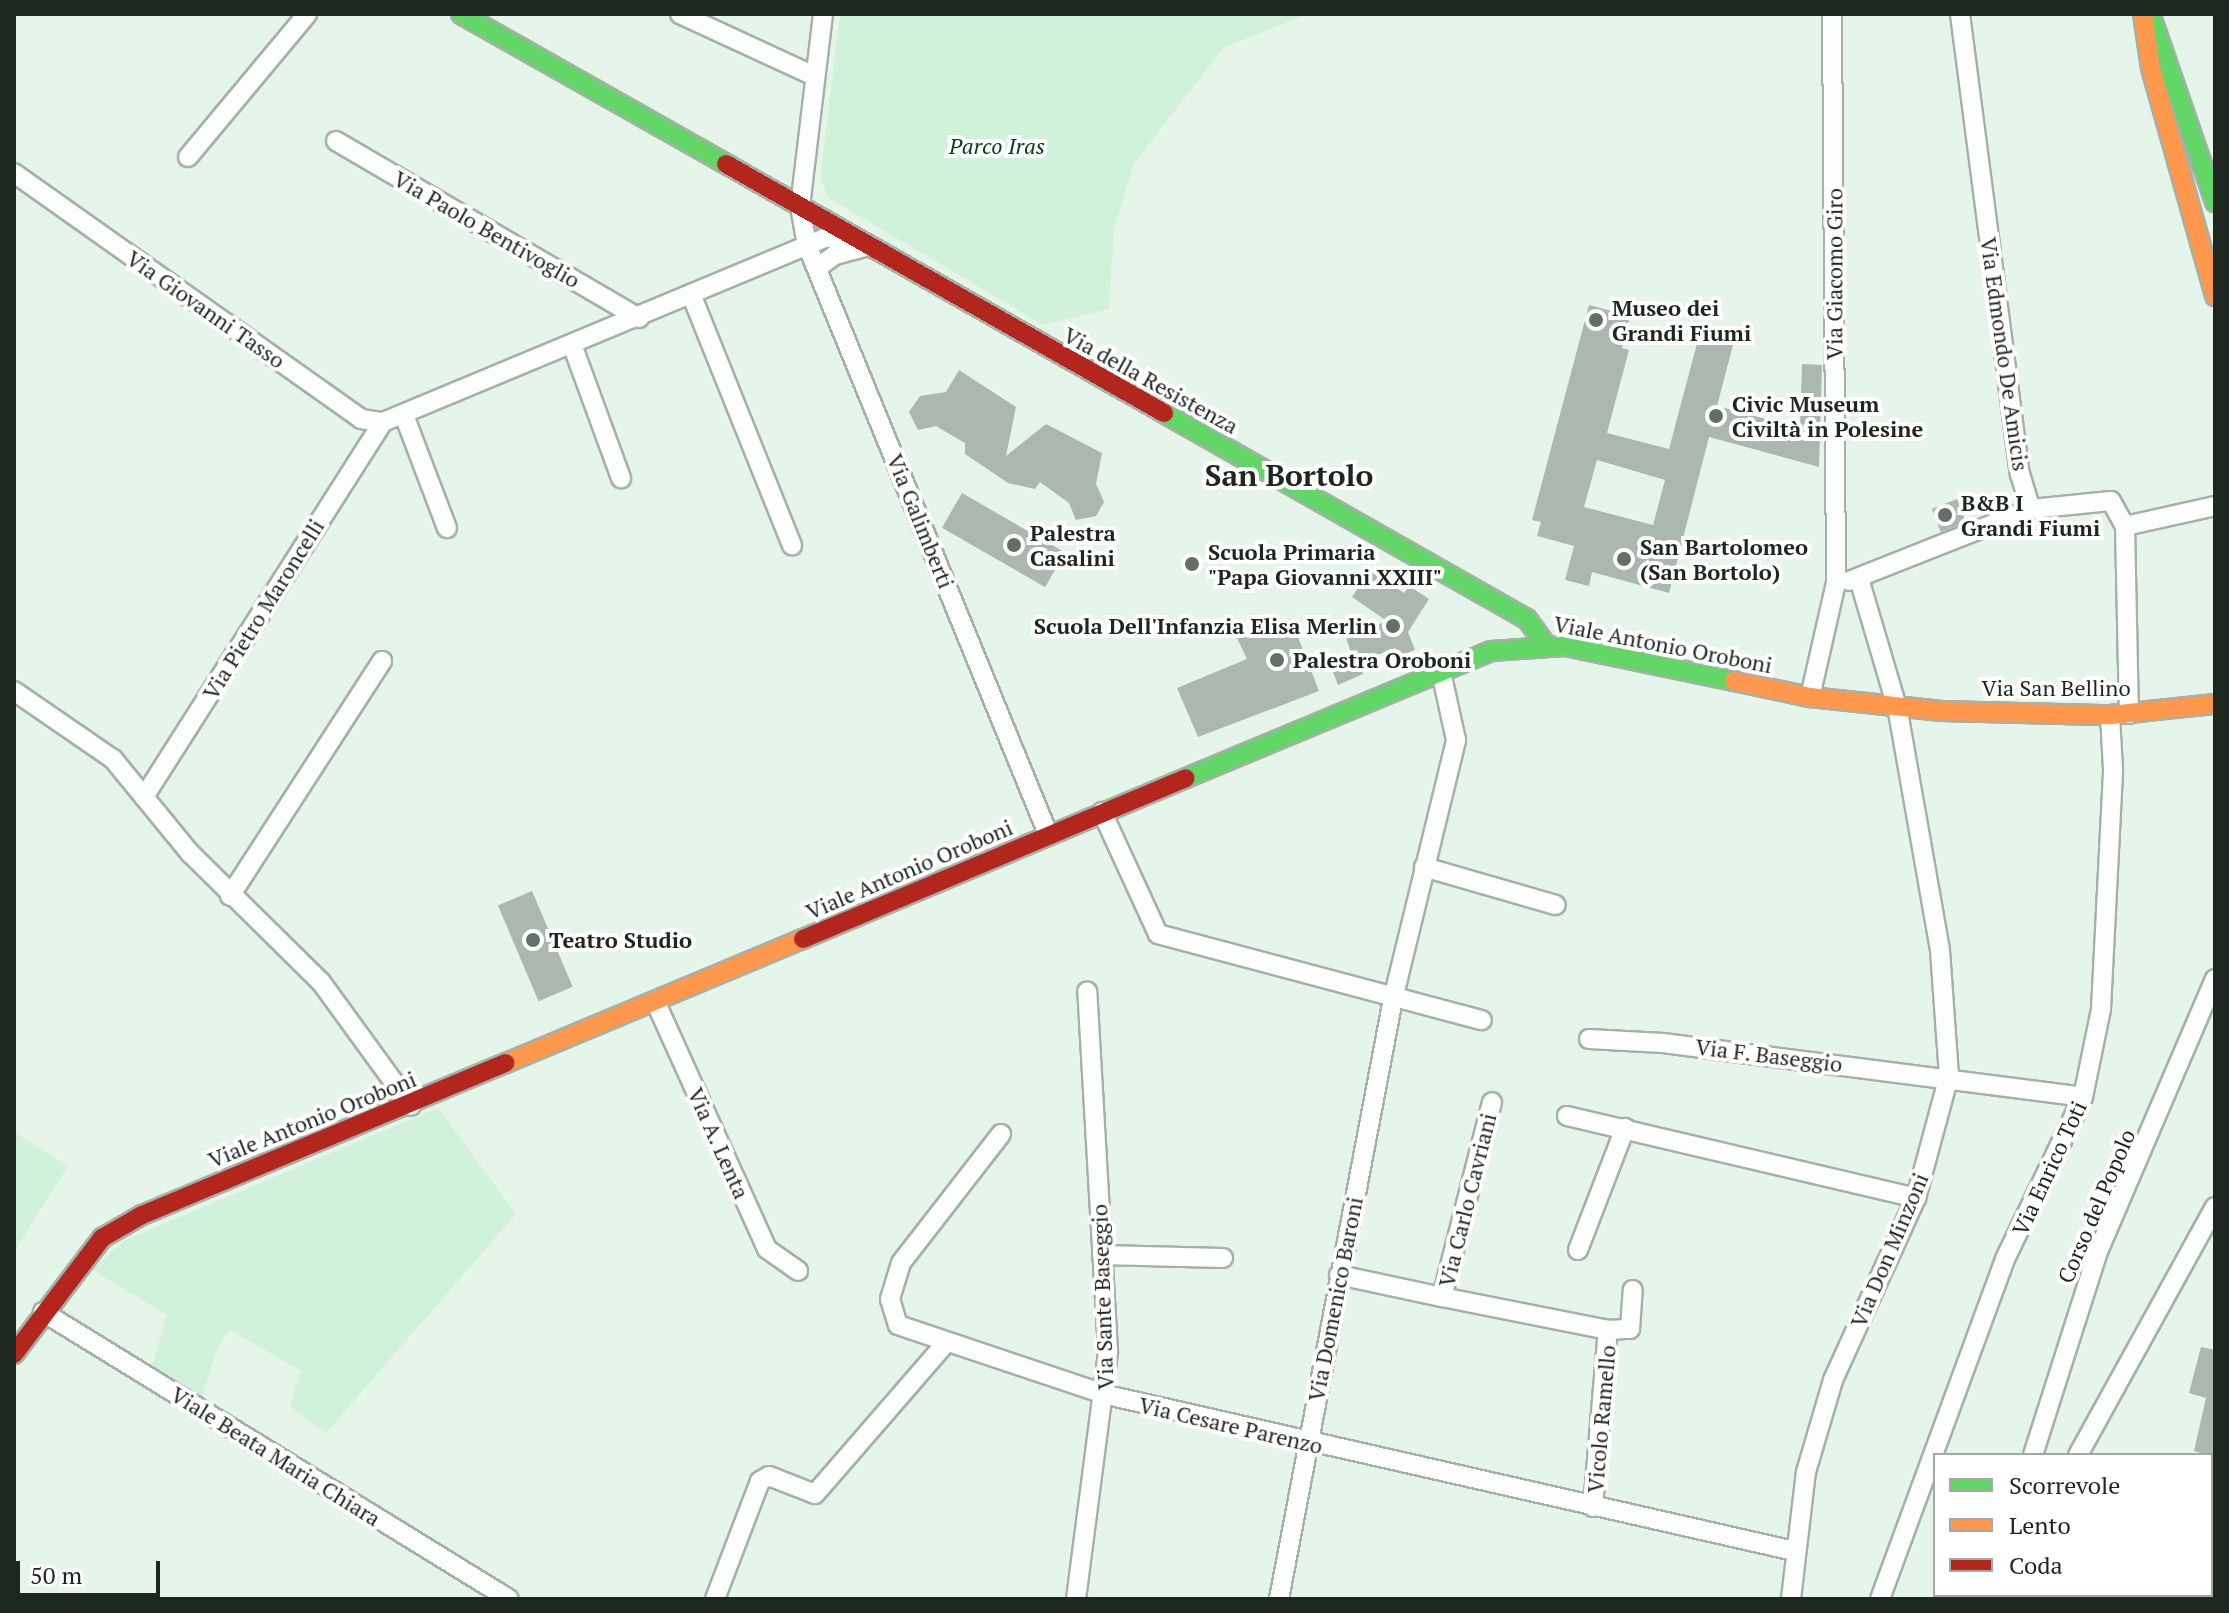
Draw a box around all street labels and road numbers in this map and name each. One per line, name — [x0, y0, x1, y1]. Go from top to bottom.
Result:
street label: Via Paolo Bentivoglio — [389, 165, 585, 293]
street label: Via Giacomo Giro — [1821, 188, 1847, 360]
street label: Via Edmondo De Amicis — [1975, 235, 2035, 473]
street label: Via Giovanni Tasso — [122, 244, 290, 374]
street label: Via della Resistenza — [1059, 321, 1243, 439]
street label: Via Galimberti — [882, 450, 960, 592]
street label: Via Pietro Maroncelli — [197, 514, 329, 704]
street label: Viale Antonio Oroboni — [1551, 610, 1775, 678]
street label: Via San Bellino — [1981, 675, 2131, 701]
street label: Viale Antonio Oroboni — [802, 813, 1016, 925]
street label: Via F. Baseggio — [1694, 1033, 1844, 1077]
street label: Viale Antonio Oroboni — [204, 1065, 420, 1173]
street label: Via A. Lenta — [683, 1083, 755, 1203]
street label: Via Enrico Toti — [2006, 1097, 2092, 1239]
street label: Via Carlo Cavriani — [1433, 1110, 1501, 1290]
street label: Corso del Popolo — [2052, 1125, 2140, 1287]
street label: Via Don Minzoni — [1845, 1169, 1933, 1331]
street label: Via Domenico Baroni — [1302, 1194, 1368, 1404]
street label: Via Sante Baseggio — [1086, 1204, 1118, 1390]
street label: Vicolo Ramello — [1581, 1344, 1621, 1494]
street label: Viale Beata Maria Chiara — [166, 1381, 386, 1531]
street label: Via Cesare Parenzo — [1137, 1391, 1325, 1459]

